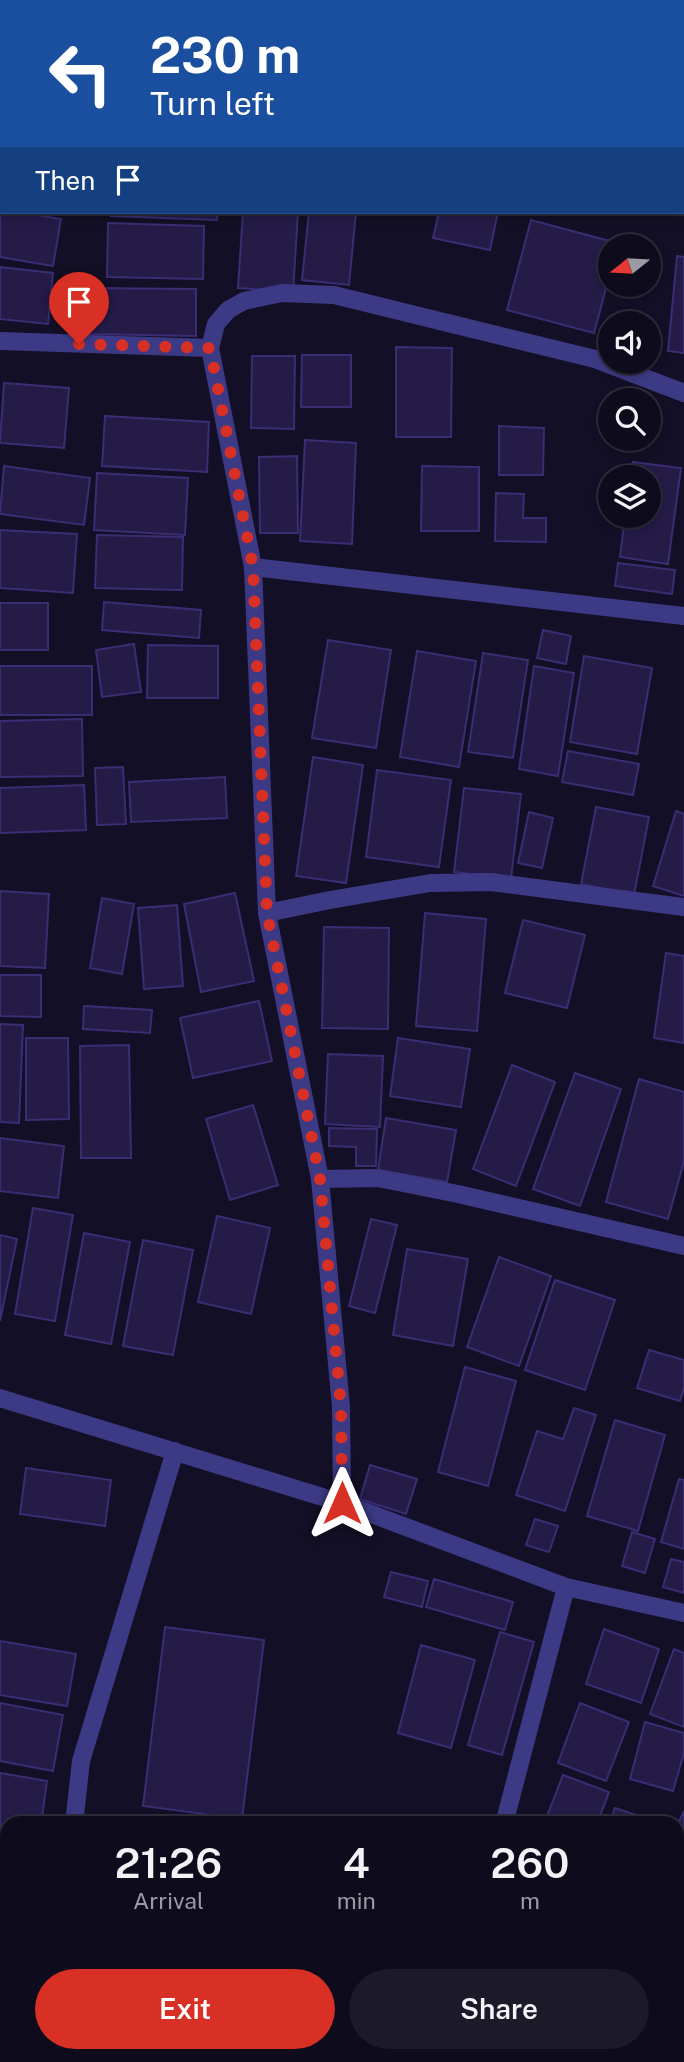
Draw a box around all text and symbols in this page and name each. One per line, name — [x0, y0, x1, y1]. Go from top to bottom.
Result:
text: 230 m — [150, 26, 300, 84]
icon: left — [35, 28, 126, 119]
text: Turn left — [150, 85, 275, 122]
icon: arrive — [109, 161, 147, 199]
text: Then — [35, 165, 95, 196]
north arrow — [598, 234, 662, 298]
map controls — [598, 234, 661, 528]
pin — [49, 272, 109, 344]
icon: arrive — [60, 283, 98, 321]
button: sound — [598, 311, 661, 374]
button: search — [598, 388, 661, 451]
button: layers — [598, 465, 661, 528]
position arrow — [305, 1466, 379, 1540]
text: 21:26 — [115, 1838, 222, 1887]
text: 4 — [343, 1838, 370, 1887]
text: 260 — [490, 1838, 569, 1887]
text: Arrival — [133, 1887, 204, 1914]
text: min — [337, 1887, 376, 1914]
text: m — [520, 1887, 540, 1914]
button: Exit — [35, 1969, 335, 2049]
button: Share — [349, 1969, 649, 2049]

